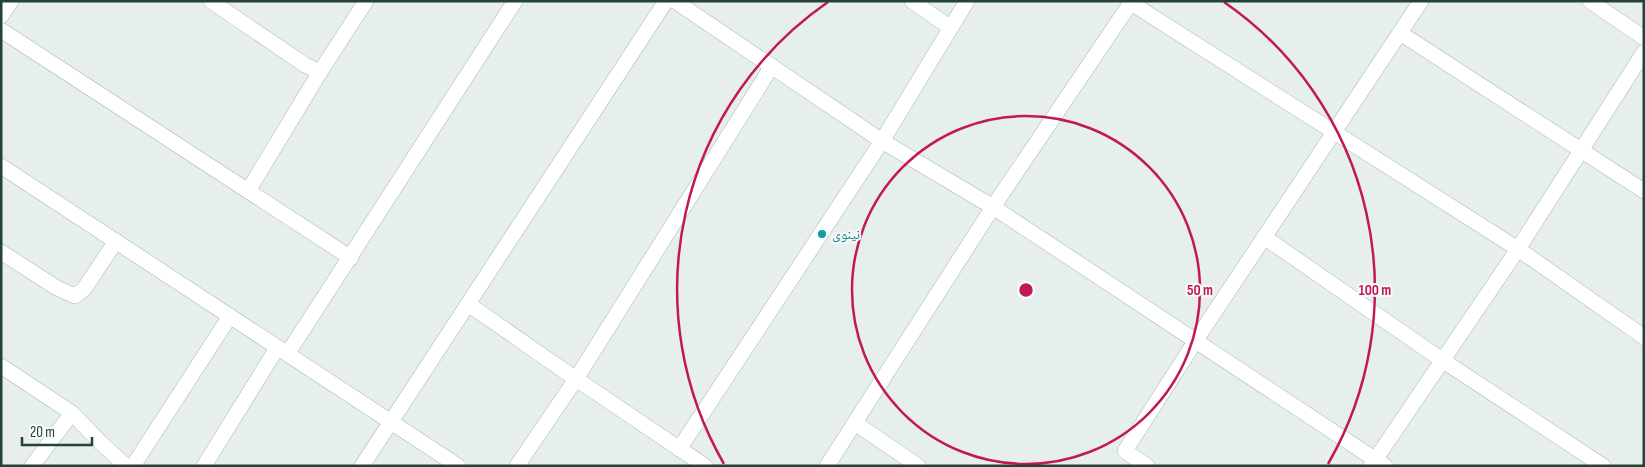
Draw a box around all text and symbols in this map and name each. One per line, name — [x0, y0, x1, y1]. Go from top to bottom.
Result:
place label: نينوى — [832, 226, 860, 243]
marker: نينوى — [816, 228, 828, 240]
centre of rings — [1017, 281, 1035, 299]
text: 50 m — [1187, 281, 1213, 300]
text: 100 m — [1359, 281, 1391, 300]
scale bar — [22, 414, 92, 446]
text: 20 m — [30, 423, 55, 442]

